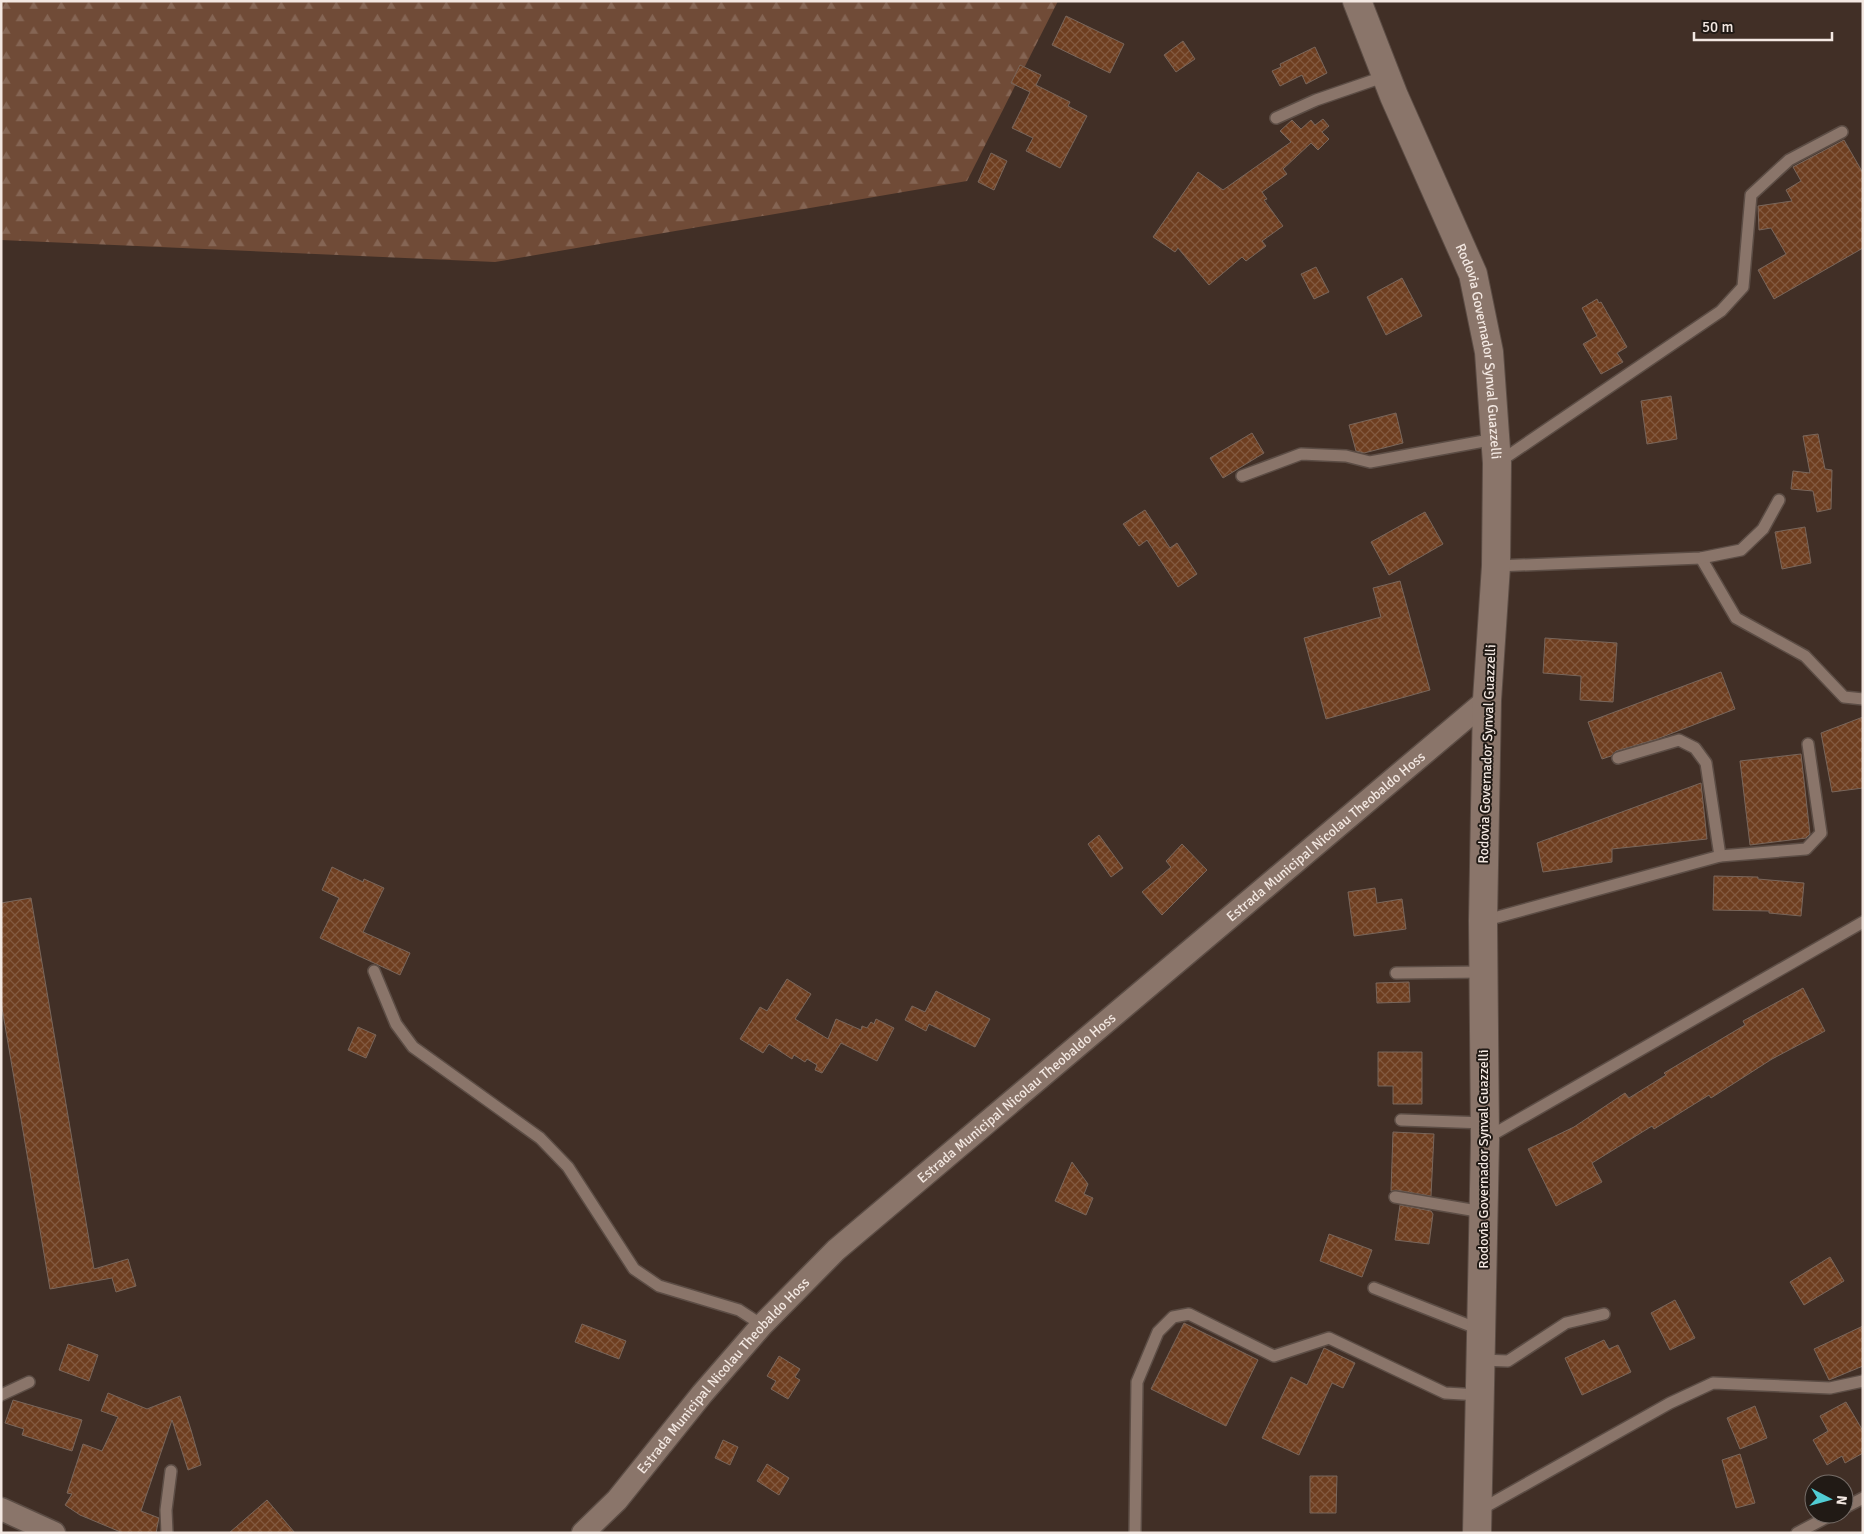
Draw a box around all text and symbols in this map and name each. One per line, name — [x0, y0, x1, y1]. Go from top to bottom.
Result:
scale bar — [1694, 10, 1832, 42]
text: 50 m — [1702, 18, 1733, 36]
street label: Rodovia Governador Synval Guazzelli — [1452, 241, 1505, 460]
street label: Rodovia Governador Synval Guazzelli — [1475, 644, 1499, 864]
street label: Estrada Municipal Nicolau Theobaldo Hoss — [1223, 748, 1428, 925]
street label: Estrada Municipal Nicolau Theobaldo Hoss — [913, 1009, 1119, 1186]
street label: Rodovia Governador Synval Guazzelli — [1475, 1049, 1492, 1269]
street label: Estrada Municipal Nicolau Theobaldo Hoss — [633, 1274, 813, 1477]
north arrow — [1804, 1474, 1854, 1524]
text: N — [1832, 1495, 1850, 1506]

